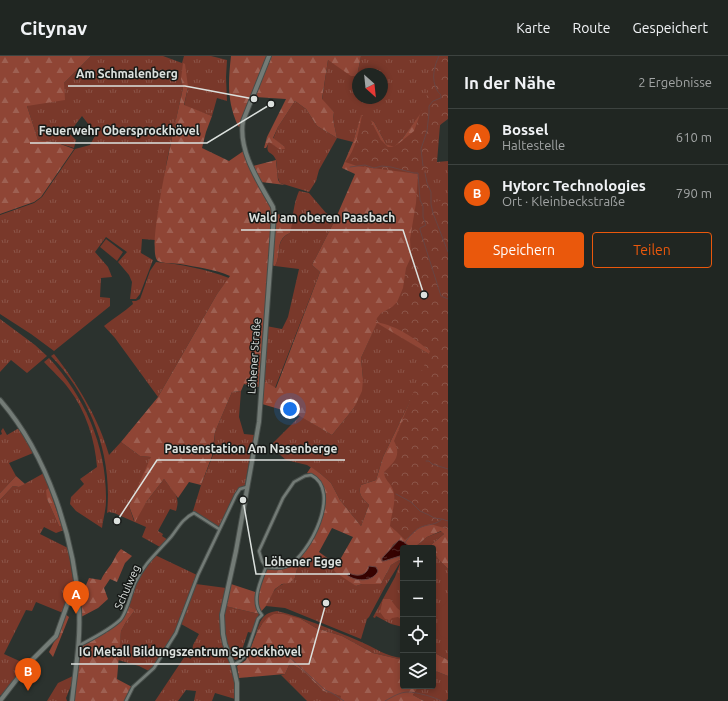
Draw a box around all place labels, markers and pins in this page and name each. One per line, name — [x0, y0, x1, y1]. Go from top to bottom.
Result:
callout: Am Schmalenberg — [68, 62, 185, 86]
callout: Feuerwehr Obersprockhövel — [30, 119, 207, 143]
callout: Wald am oberen Paasbach — [241, 206, 403, 230]
callout: Pausenstation Am Nasenberge — [157, 436, 345, 460]
callout: Löhener Egge — [256, 550, 350, 574]
pin: A — [63, 581, 89, 614]
callout: IG Metall Bildungszentrum Sprockhövel — [71, 640, 309, 664]
pin: B — [15, 658, 41, 691]

